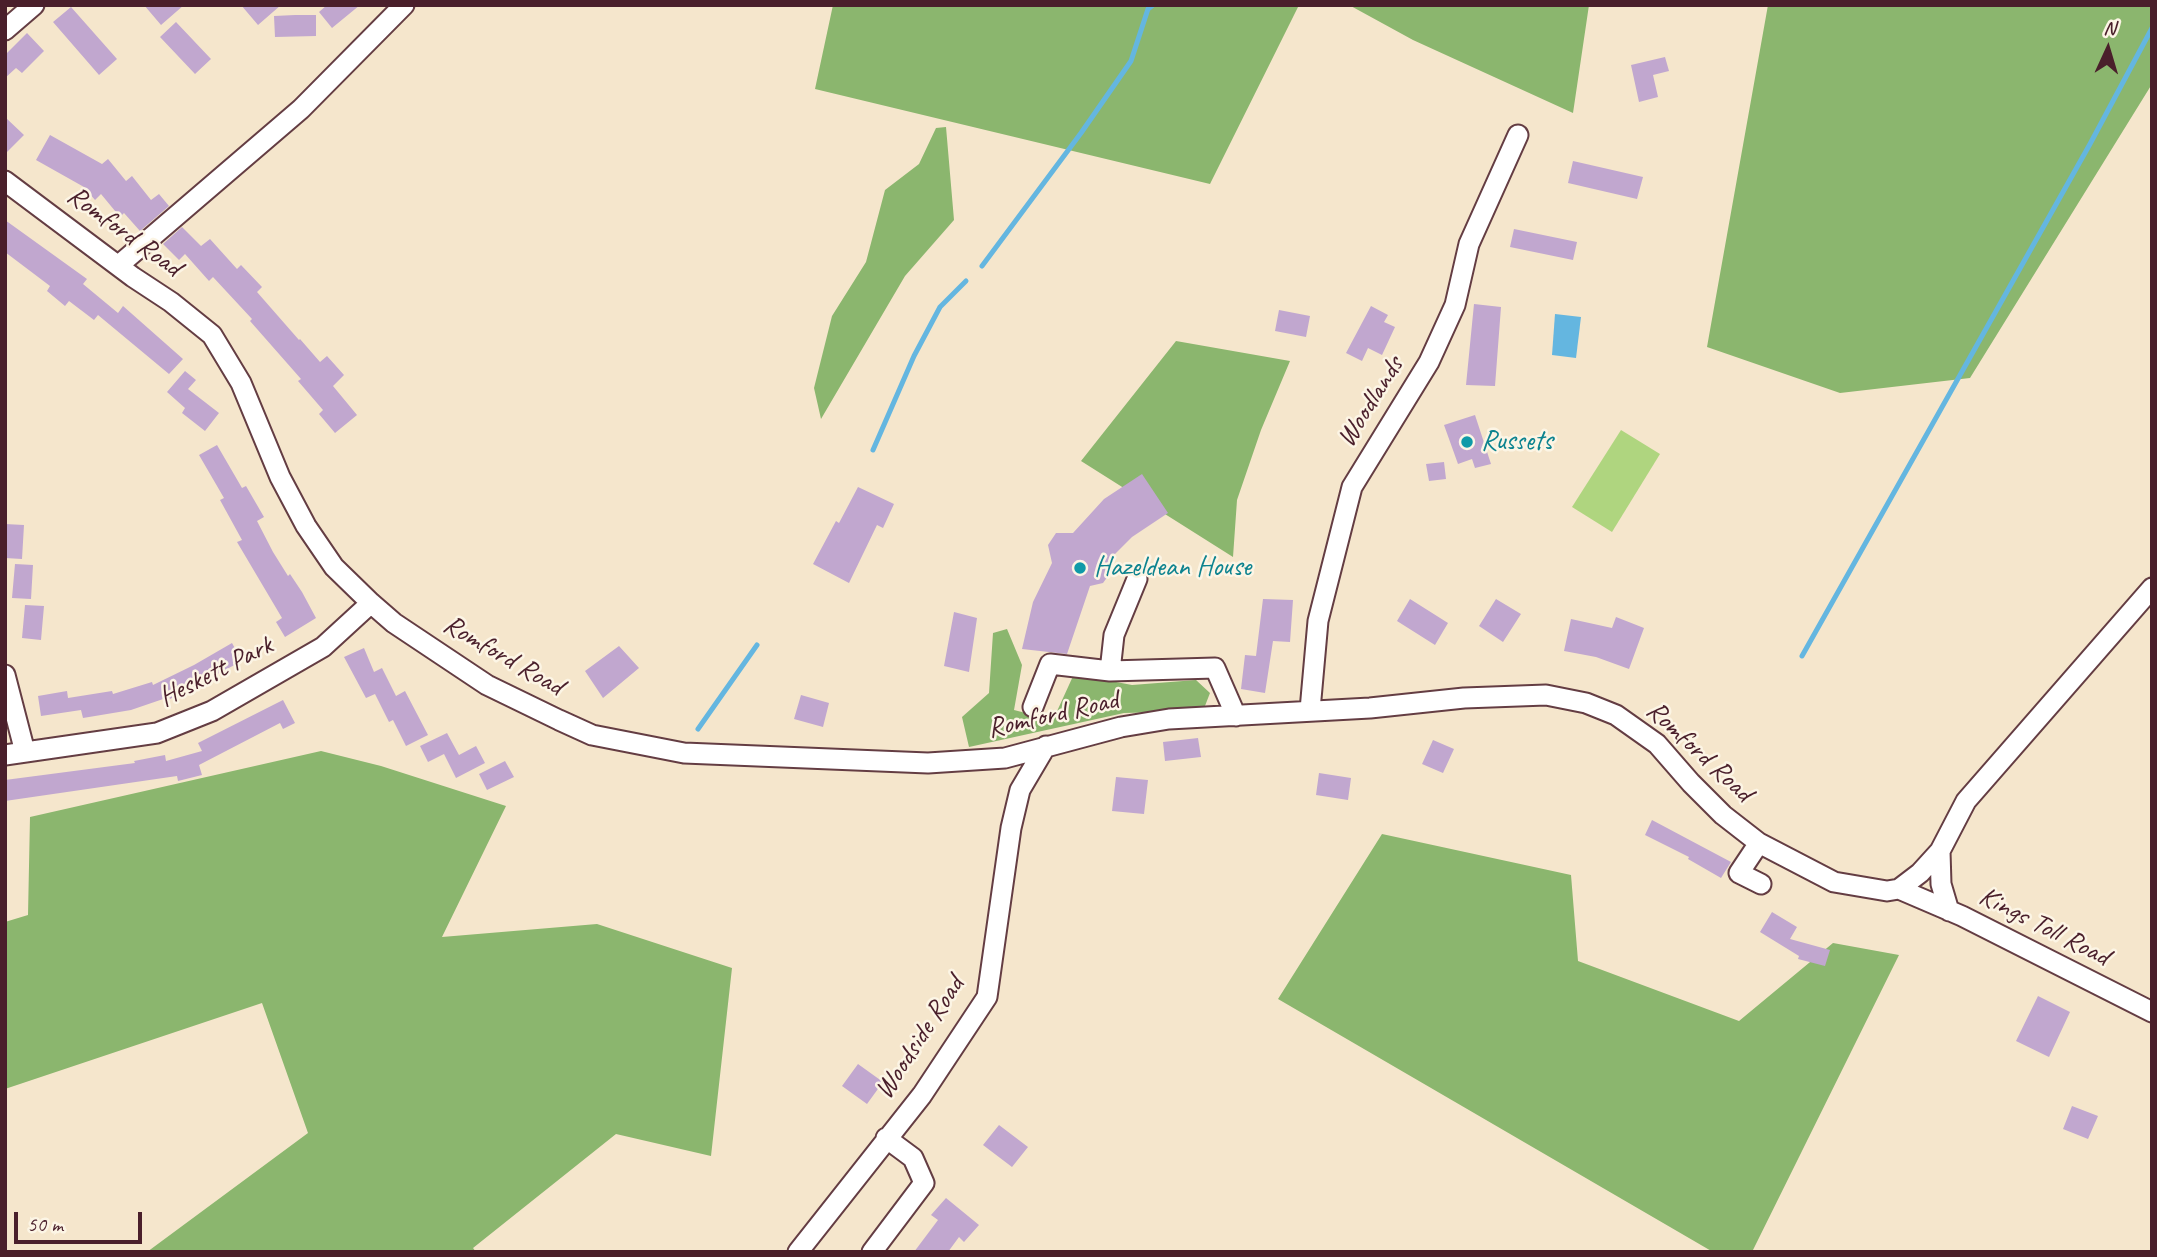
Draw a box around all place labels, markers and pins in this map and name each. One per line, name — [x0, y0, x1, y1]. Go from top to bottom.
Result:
place label: Russets — [1481, 425, 1553, 459]
marker: Russets — [1459, 434, 1475, 450]
place label: Hazeldean House — [1094, 551, 1251, 585]
marker: Hazeldean House — [1072, 560, 1088, 576]

